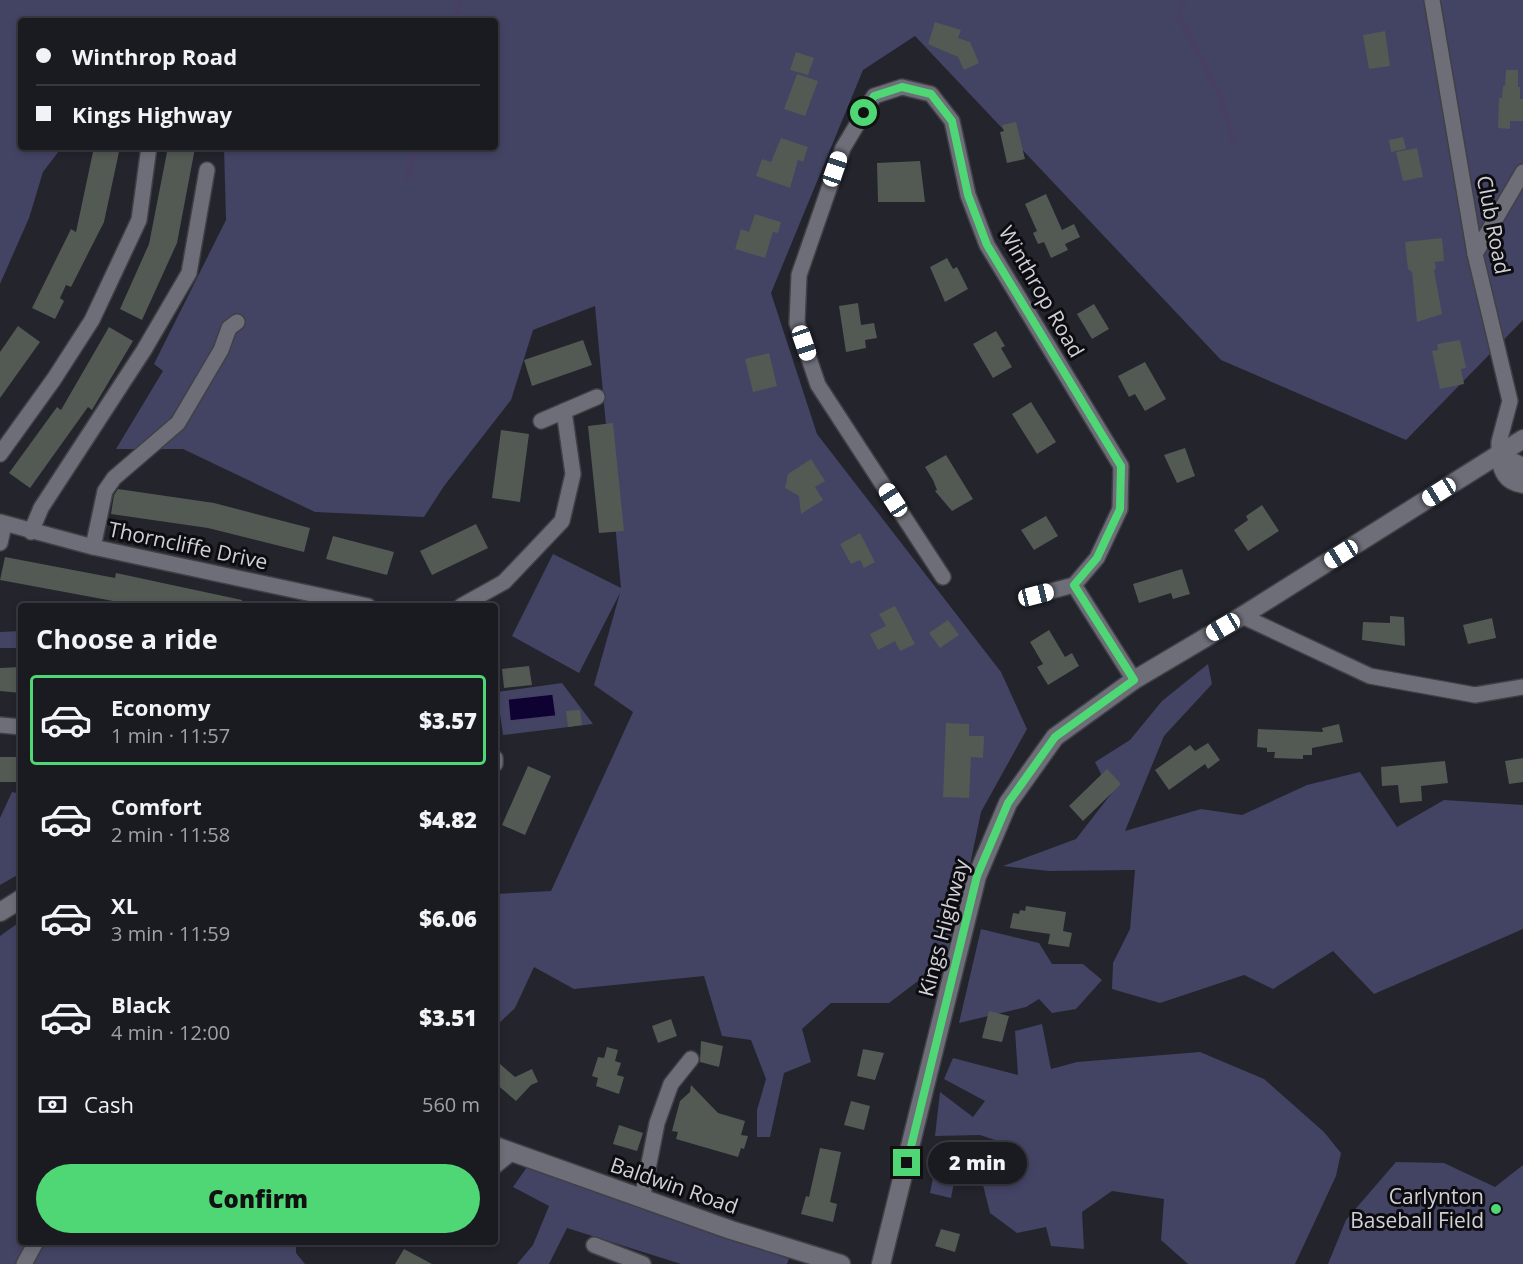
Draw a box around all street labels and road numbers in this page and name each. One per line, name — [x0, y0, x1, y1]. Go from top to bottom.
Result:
street label: Club Road — [1471, 173, 1517, 276]
street label: Winthrop Road — [993, 221, 1091, 362]
street label: Thorncliffe Drive — [106, 514, 270, 576]
street label: Kings Highway — [911, 855, 975, 1000]
street label: Baldwin Road — [607, 1150, 742, 1220]

